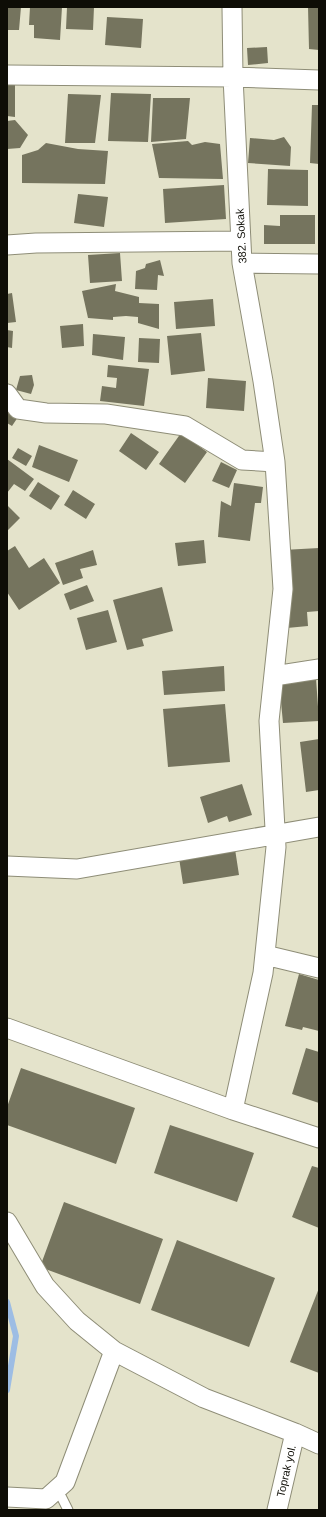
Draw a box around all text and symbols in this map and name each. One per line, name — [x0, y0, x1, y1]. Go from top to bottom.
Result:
street label: 382. Sokak — [234, 208, 248, 264]
street label: Toprak yol. — [274, 1444, 298, 1498]

